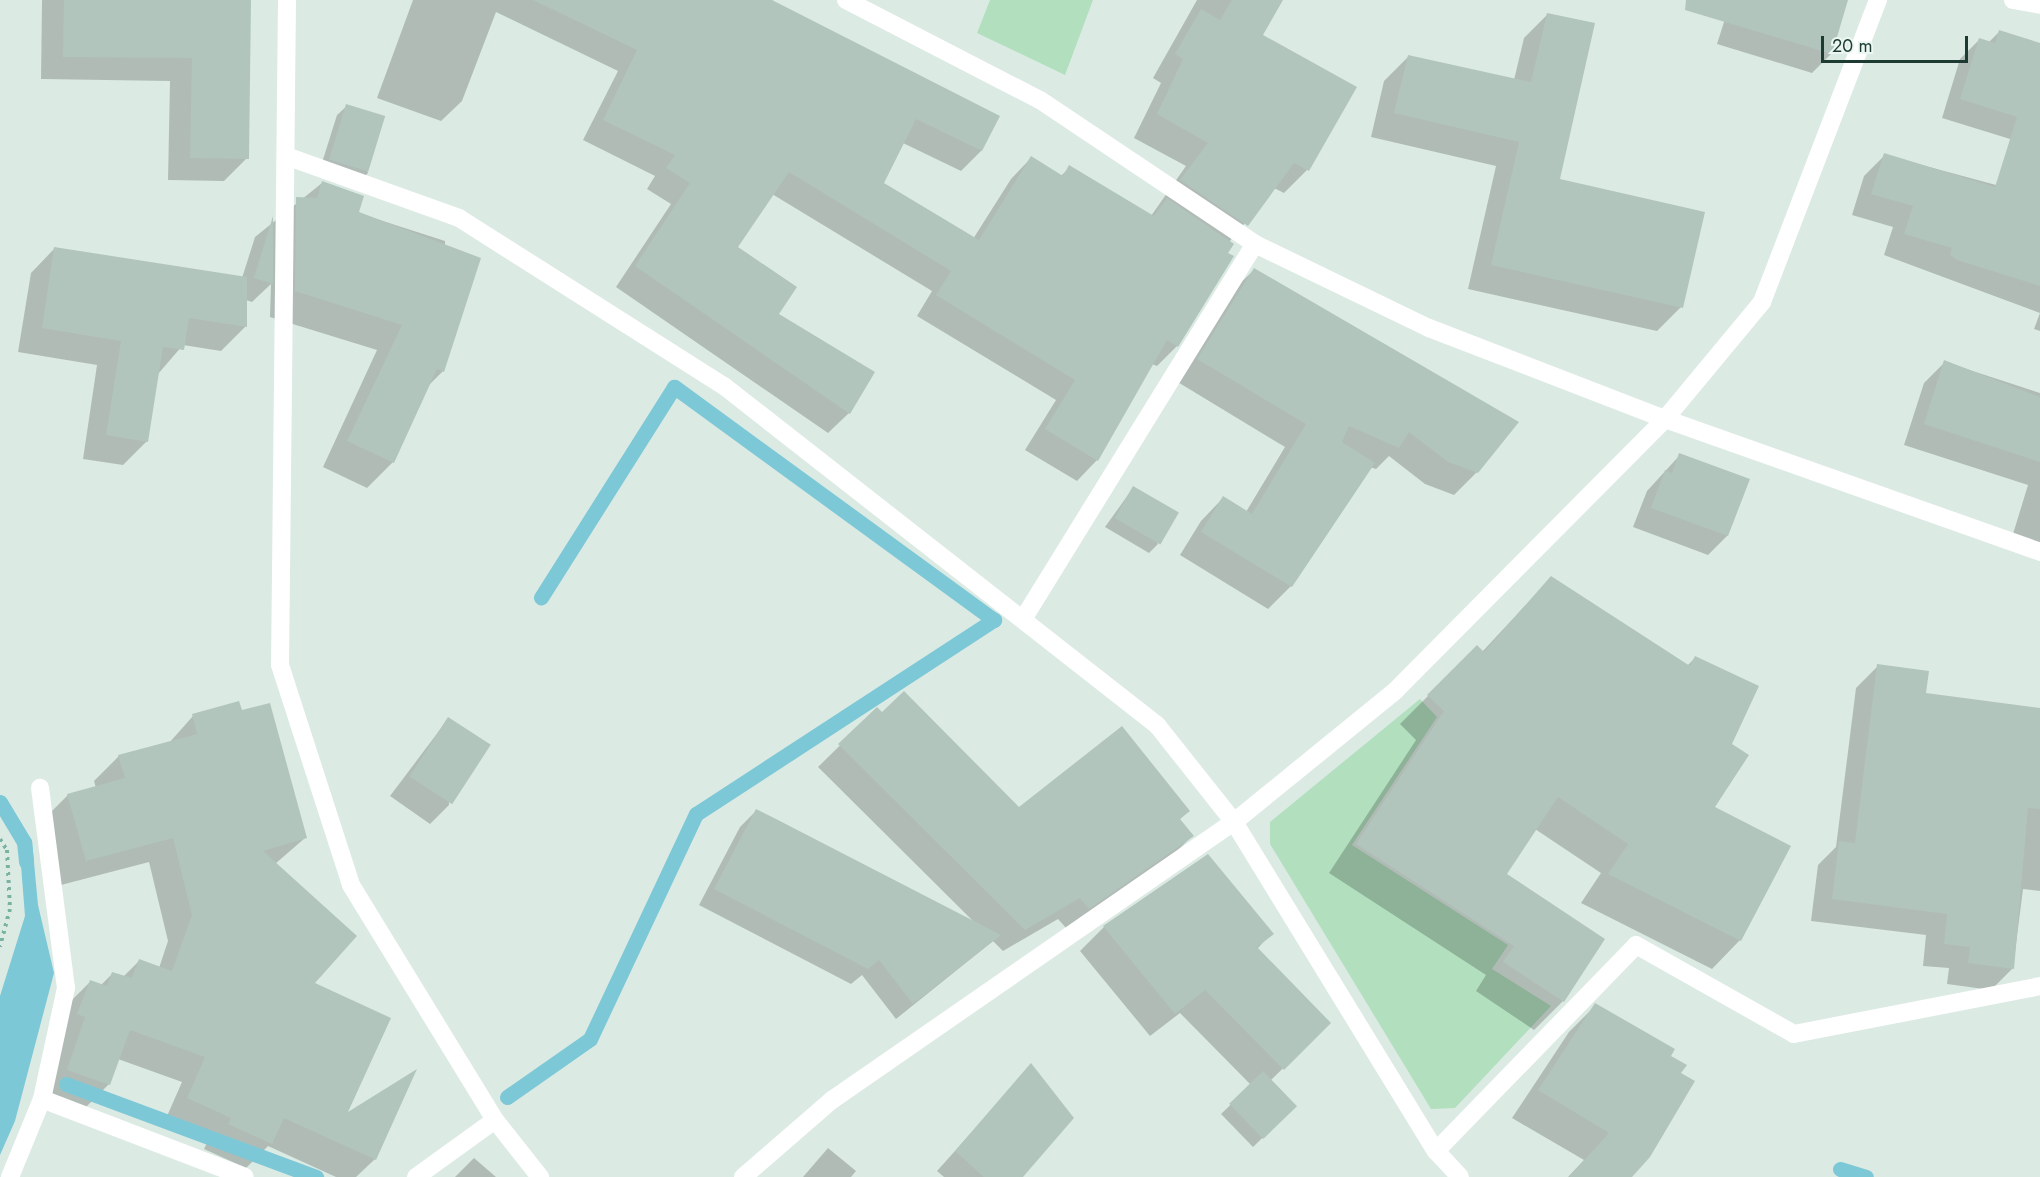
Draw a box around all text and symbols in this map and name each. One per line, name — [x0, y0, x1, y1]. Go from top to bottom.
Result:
scale bar — [1824, 24, 1971, 62]
text: 20 m — [1832, 33, 1872, 59]

